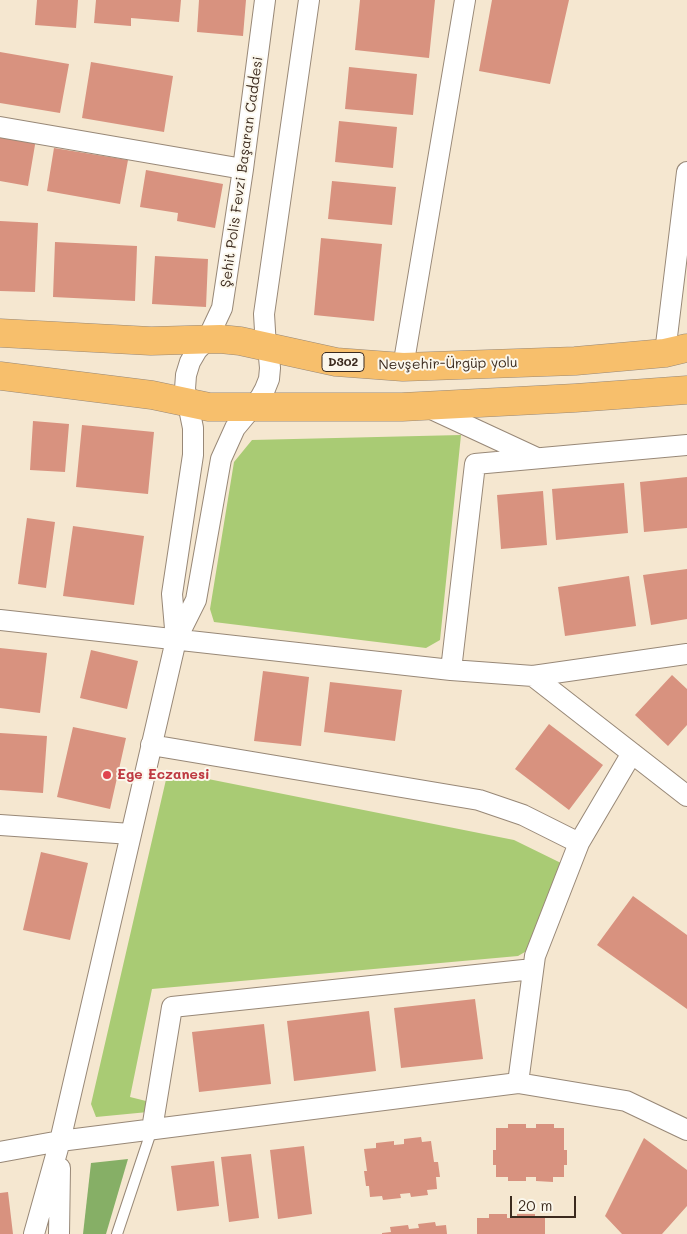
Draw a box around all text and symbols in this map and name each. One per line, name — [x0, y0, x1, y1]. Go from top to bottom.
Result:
street label: Şehit Polis Fevzi Başaran Caddesi — [217, 56, 267, 288]
road number: D302 — [322, 352, 364, 372]
street label: Nevşehir-Ürgüp yolu — [378, 354, 518, 374]
place label: Ege Eczanesi — [117, 767, 210, 783]
marker: Ege Eczanesi — [101, 769, 113, 781]
scale bar — [512, 1186, 578, 1218]
text: 20 m — [518, 1195, 552, 1215]

